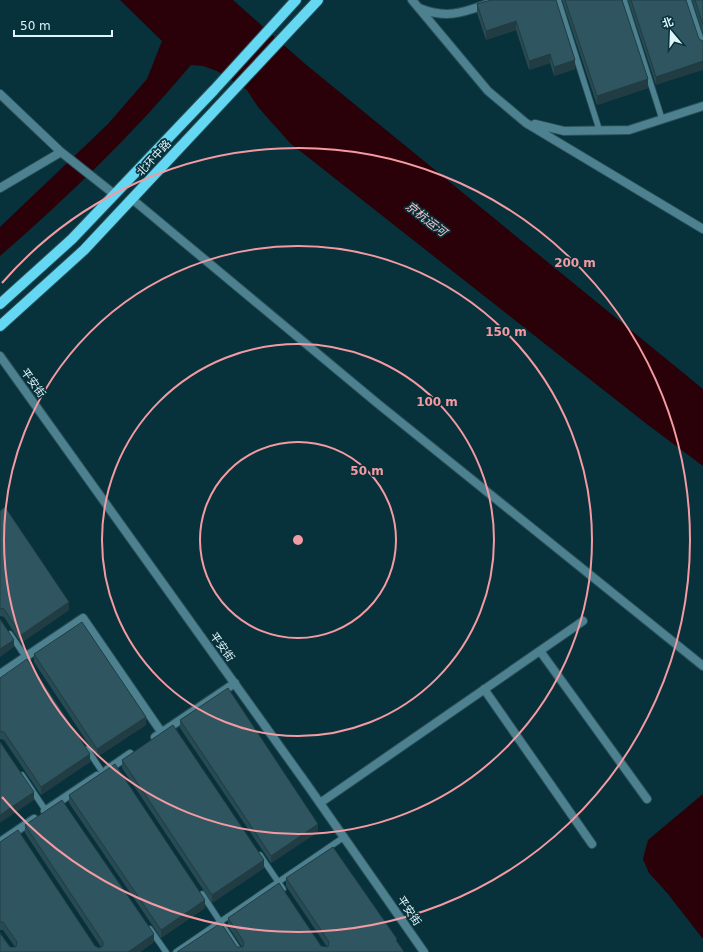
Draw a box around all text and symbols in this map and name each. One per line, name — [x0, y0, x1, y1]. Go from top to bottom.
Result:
scale bar — [14, 12, 112, 38]
north arrow — [651, 12, 691, 52]
text: 北 — [661, 15, 675, 31]
text: 50 m — [20, 19, 51, 33]
street label: 北环中路 — [134, 137, 174, 179]
water label: 京杭运河 — [403, 199, 451, 241]
text: 200 m — [554, 256, 596, 270]
text: 150 m — [485, 325, 527, 339]
street label: 平安街 — [18, 366, 48, 400]
text: 100 m — [416, 395, 458, 409]
text: 50 m — [350, 464, 384, 478]
centre of rings — [291, 533, 305, 547]
street label: 平安街 — [207, 630, 237, 664]
street label: 平安街 — [394, 894, 424, 928]

